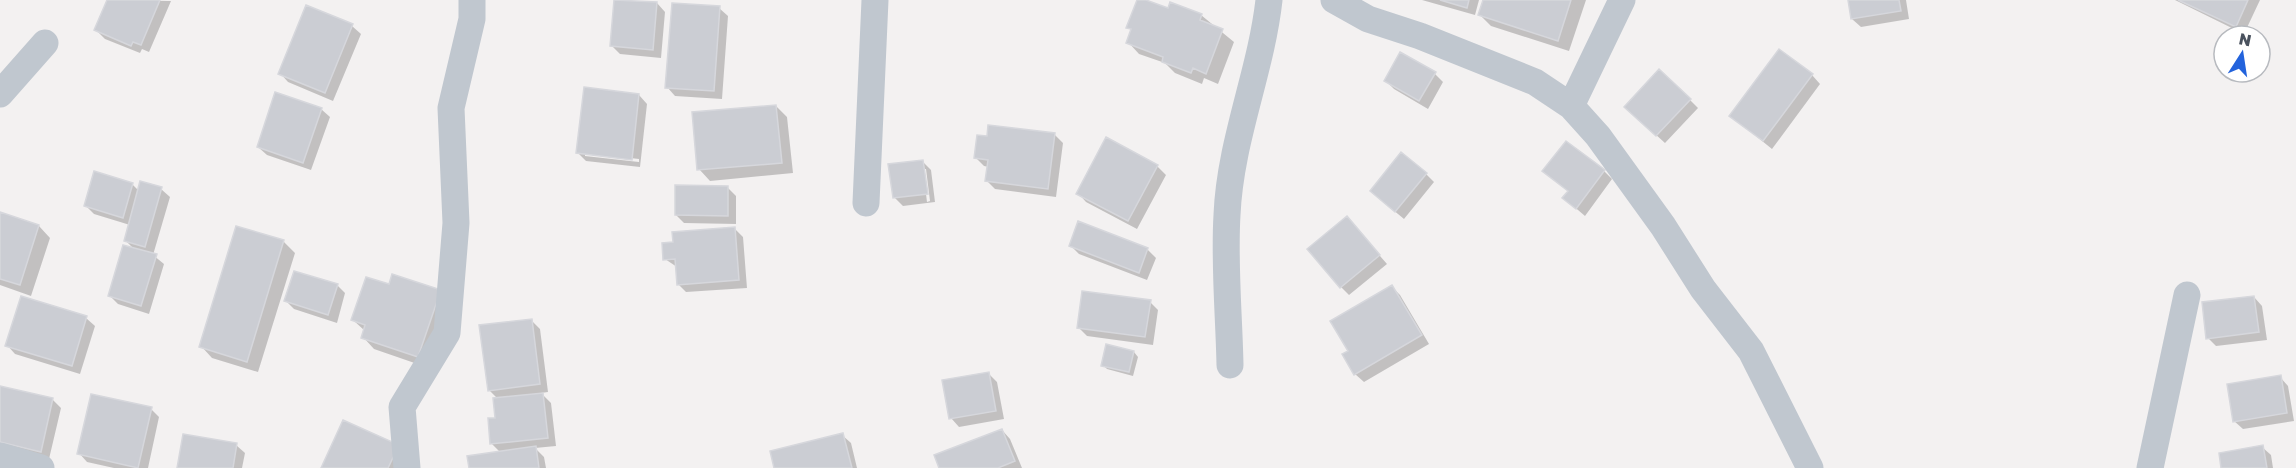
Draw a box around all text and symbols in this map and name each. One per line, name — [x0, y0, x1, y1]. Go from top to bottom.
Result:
north arrow — [2212, 24, 2272, 84]
text: N — [2237, 28, 2253, 50]

